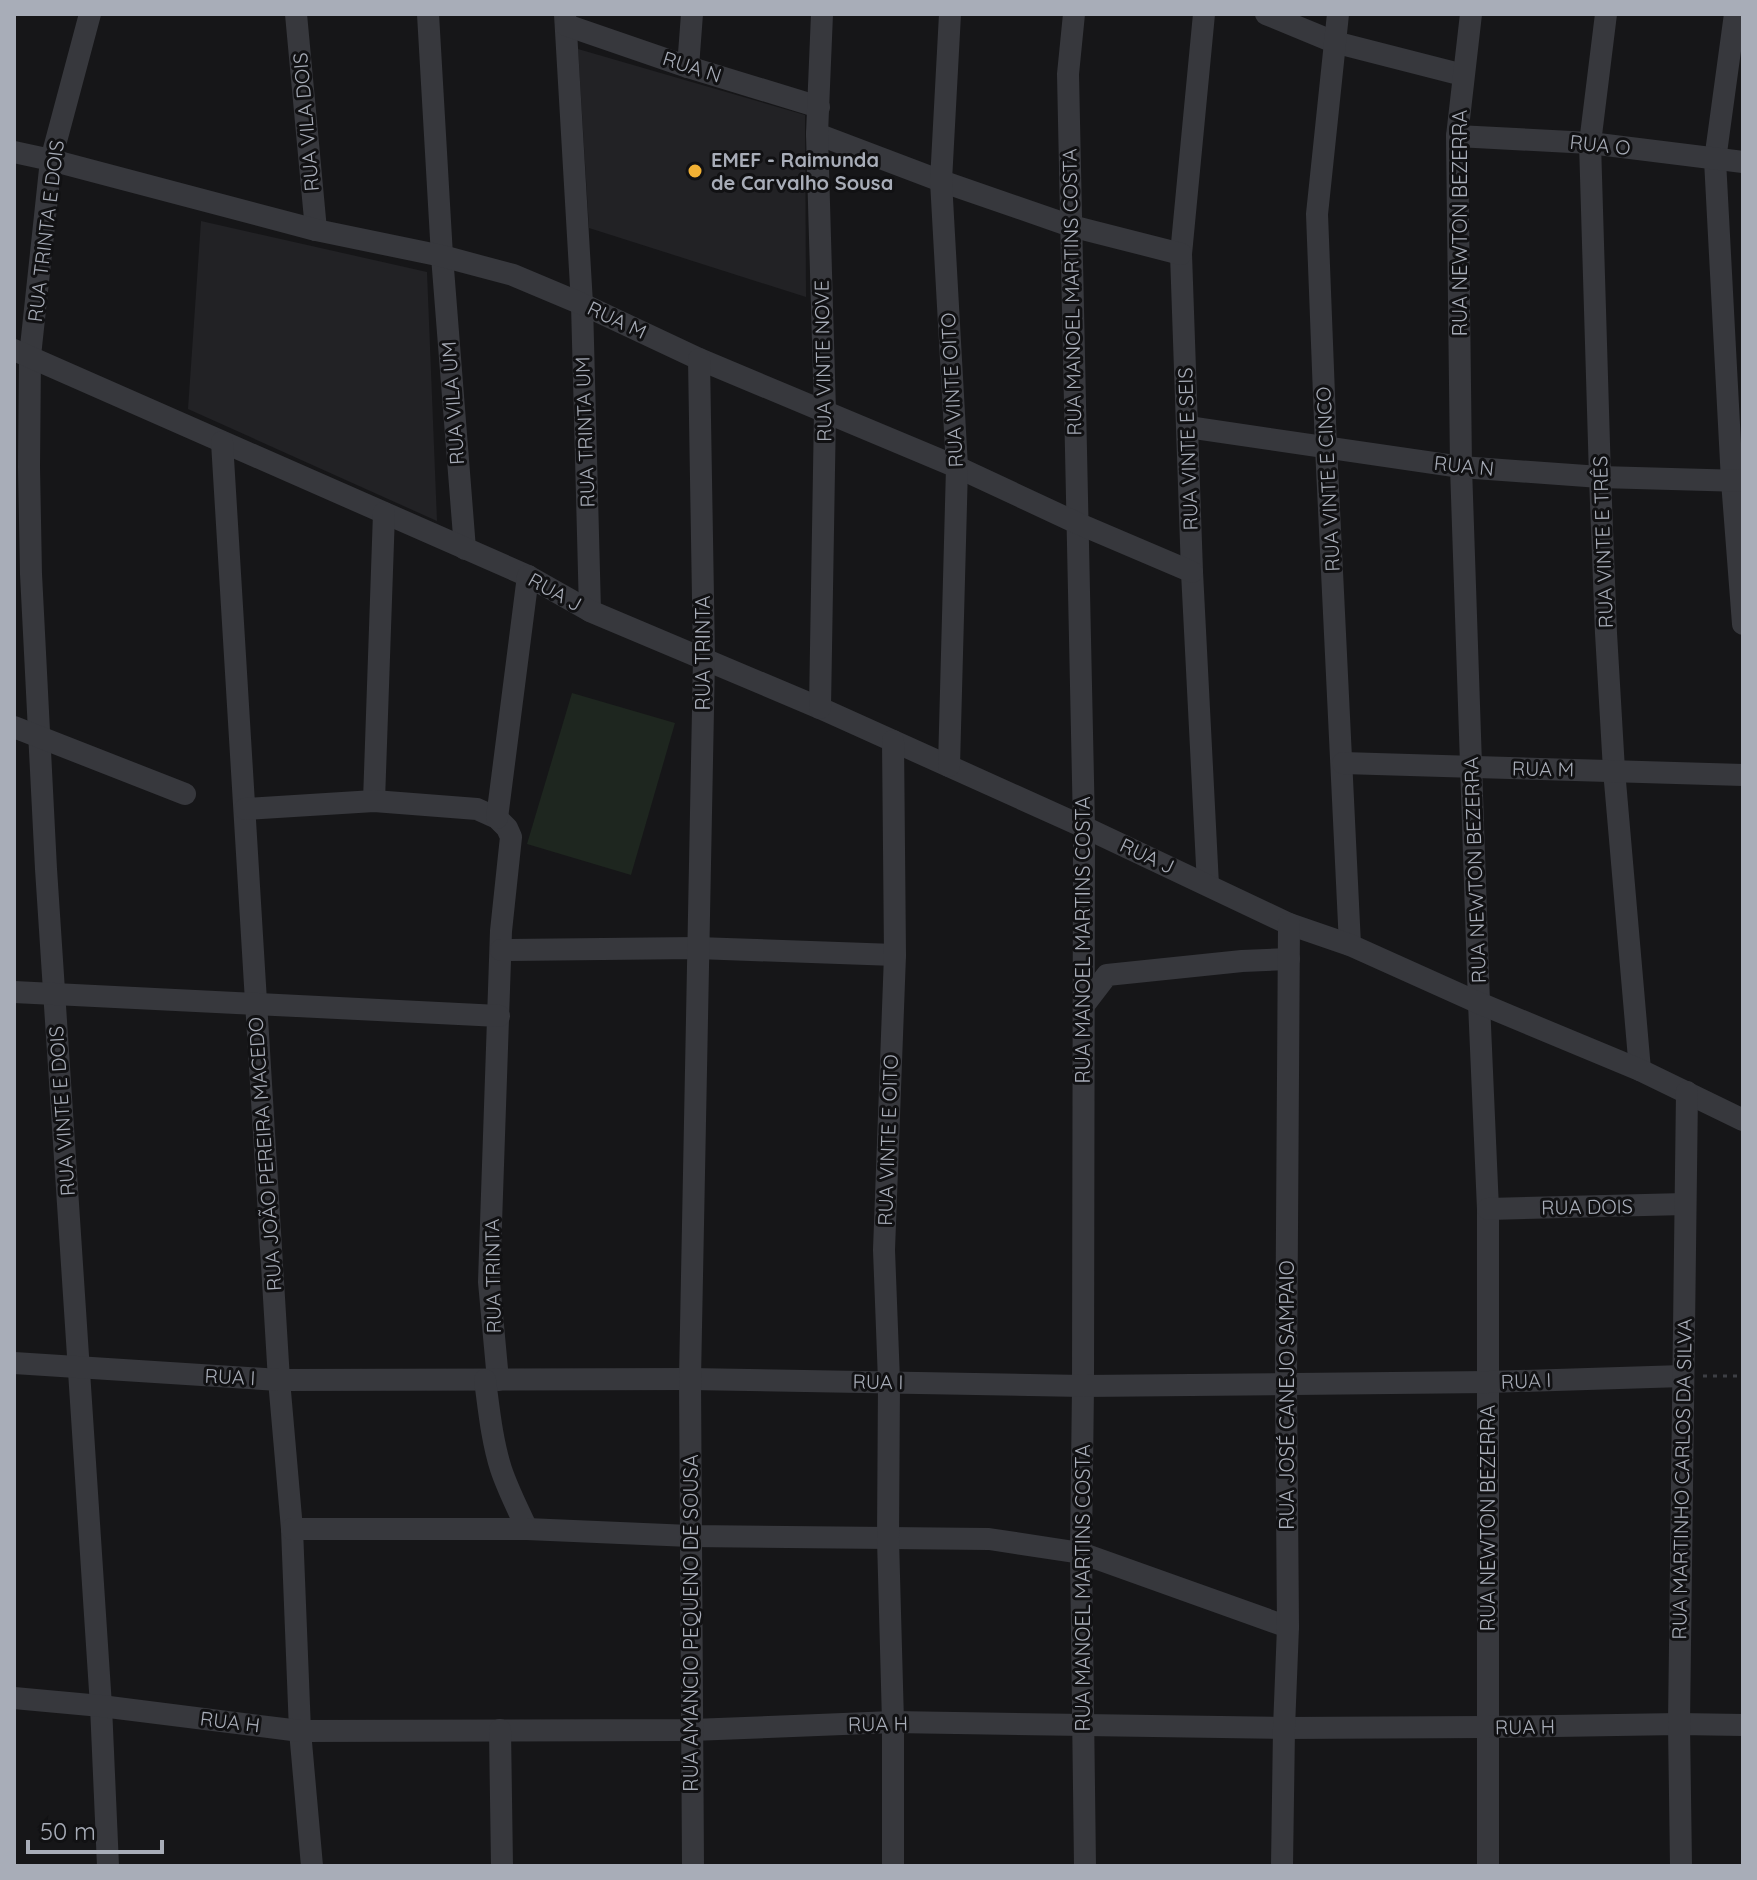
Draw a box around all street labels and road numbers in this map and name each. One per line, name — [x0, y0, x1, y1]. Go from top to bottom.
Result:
street label: RUA N — [660, 45, 725, 88]
street label: RUA VILA DOIS — [287, 52, 324, 192]
street label: RUA NEWTON BEZERRA — [1447, 110, 1472, 336]
street label: RUA O — [1568, 129, 1632, 160]
street label: RUA TRINTA E DOIS — [22, 139, 69, 323]
street label: RUA MANOEL MARTINS COSTA — [1056, 148, 1087, 436]
street label: RUA VINTE NOVE — [809, 280, 836, 442]
street label: RUA M — [584, 295, 651, 344]
street label: RUA VINTE OITO — [935, 312, 968, 468]
street label: RUA VILA UM — [436, 340, 469, 466]
street label: RUA TRINTA UM — [569, 356, 600, 508]
street label: RUA VINTE E SEIS — [1172, 367, 1203, 531]
street label: RUA VINTE E CINCO — [1310, 386, 1345, 572]
street label: RUA N — [1433, 450, 1495, 481]
street label: RUA VINTE E TRÊS — [1587, 455, 1618, 629]
street label: RUA J — [524, 567, 586, 616]
street label: RUA TRINTA — [690, 596, 715, 710]
street label: RUA M — [1512, 755, 1574, 782]
street label: RUA NEWTON BEZERRA — [1458, 756, 1491, 984]
street label: RUA MANOEL MARTINS COSTA — [1070, 796, 1095, 1084]
street label: RUA J — [1116, 832, 1178, 879]
street label: RUA JOÃO PEREIRA MACEDO — [242, 1016, 287, 1292]
street label: RUA VINTE E DOIS — [43, 1025, 80, 1197]
street label: RUA VINTE E OITO — [872, 1054, 903, 1226]
street label: RUA DOIS — [1541, 1193, 1633, 1220]
street label: RUA TRINTA — [479, 1218, 506, 1334]
street label: RUA JOSÉ CANEJO SAMPAIO — [1274, 1260, 1299, 1530]
street label: RUA MARTINHO CARLOS DA SILVA — [1666, 1318, 1697, 1640]
street label: RUA I — [204, 1363, 256, 1390]
street label: RUA I — [1500, 1367, 1552, 1394]
street label: RUA I — [852, 1369, 904, 1394]
street label: RUA NEWTON BEZERRA — [1475, 1405, 1500, 1631]
street label: RUA MANOEL MARTINS COSTA — [1070, 1444, 1095, 1732]
street label: RUA AMANCIO PEQUENO DE SOUSA — [678, 1454, 703, 1792]
street label: RUA H — [199, 1705, 261, 1738]
street label: RUA H — [848, 1710, 908, 1737]
street label: RUA H — [1495, 1713, 1555, 1740]

